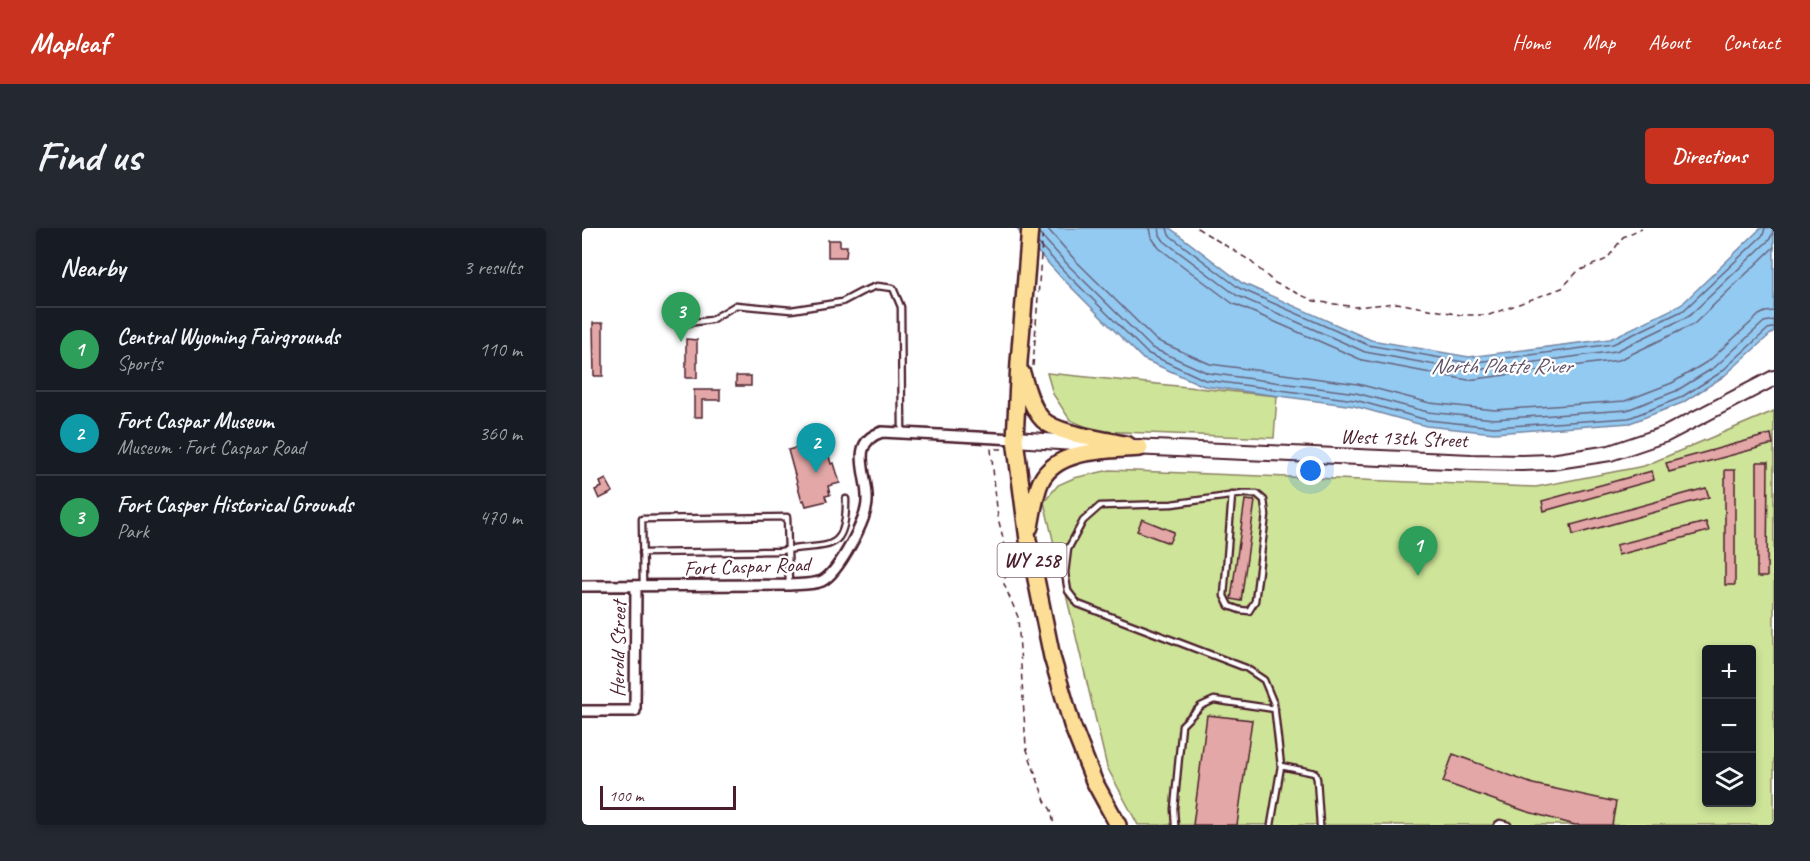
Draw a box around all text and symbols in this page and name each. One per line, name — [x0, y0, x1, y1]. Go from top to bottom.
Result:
text: Mapleaf — [30, 25, 108, 60]
text: Home — [1512, 29, 1550, 55]
text: Map — [1583, 29, 1615, 55]
text: About — [1648, 29, 1690, 55]
text: Contact — [1723, 29, 1780, 55]
button: Directions — [1645, 128, 1774, 184]
text: Find us — [36, 130, 141, 183]
text: Nearby — [60, 251, 125, 284]
text: 3 results — [463, 255, 522, 280]
pin: 3 — [662, 292, 700, 342]
text: Central Wyoming Fairgrounds — [117, 323, 340, 351]
text: 1 — [75, 337, 84, 362]
text: 110 m — [479, 337, 522, 362]
text: Sports — [117, 351, 162, 376]
water label: North Platte River — [1431, 352, 1574, 380]
text: Fort Caspar Museum — [117, 407, 273, 435]
text: 2 — [75, 421, 84, 446]
text: 360 m — [479, 421, 522, 446]
street label: West 13th Street — [1340, 423, 1470, 453]
pin: 2 — [796, 424, 836, 473]
text: Museum · Fort Caspar Road — [117, 435, 305, 460]
your location — [1296, 456, 1325, 485]
text: Fort Casper Historical Grounds — [117, 491, 353, 519]
text: 3 — [75, 505, 84, 530]
text: 470 m — [479, 505, 522, 530]
text: Park — [117, 519, 149, 544]
pin: 1 — [1398, 526, 1438, 576]
road number: WY 258 — [998, 543, 1066, 577]
street label: Fort Caspar Road — [683, 551, 813, 581]
street label: Herold Street — [604, 598, 632, 697]
map controls — [1702, 645, 1756, 807]
button: + — [1702, 645, 1756, 699]
button: − — [1702, 699, 1756, 753]
button: layers — [1702, 753, 1756, 807]
scale bar — [600, 783, 736, 810]
text: 100 m — [609, 786, 643, 806]

